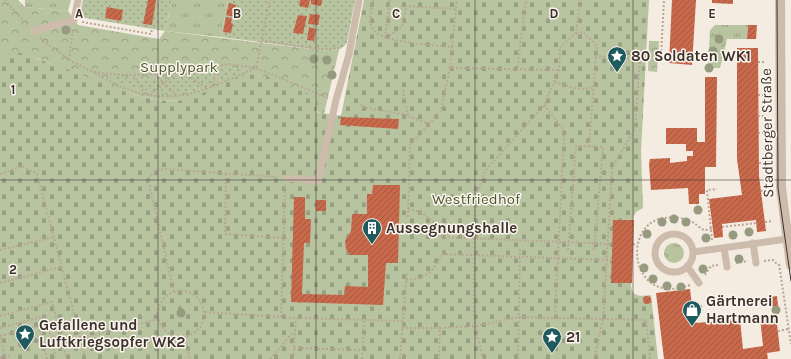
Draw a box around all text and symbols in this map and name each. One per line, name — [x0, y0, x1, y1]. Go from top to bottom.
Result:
text: A — [75, 6, 83, 21]
text: B — [233, 6, 241, 21]
text: C — [392, 6, 400, 21]
text: D — [550, 6, 559, 21]
text: E — [708, 6, 716, 21]
place icon: 80 Soldaten WK1 — [606, 45, 628, 73]
place label: 80 Soldaten WK1 — [631, 47, 751, 65]
park label: Supplypark — [140, 58, 218, 76]
street label: Stadtberger Straße — [757, 68, 777, 198]
text: 1 — [11, 82, 15, 97]
park label: Westfriedhof — [432, 190, 521, 208]
building icon: Aussegnungshalle — [361, 217, 383, 245]
place label: Aussegnungshalle — [386, 219, 517, 237]
text: 2 — [9, 262, 17, 277]
place label: Gärtnerei Hartmann — [706, 292, 779, 327]
shop icon: Gärtnerei Hartmann — [681, 299, 703, 327]
place label: Gefallene und Luftkriegsopfer WK2 — [39, 316, 185, 351]
place icon: Gefallene und Luftkriegsopfer WK2 — [14, 323, 36, 351]
place icon: 21 — [541, 326, 563, 354]
place label: 21 — [566, 328, 580, 346]

